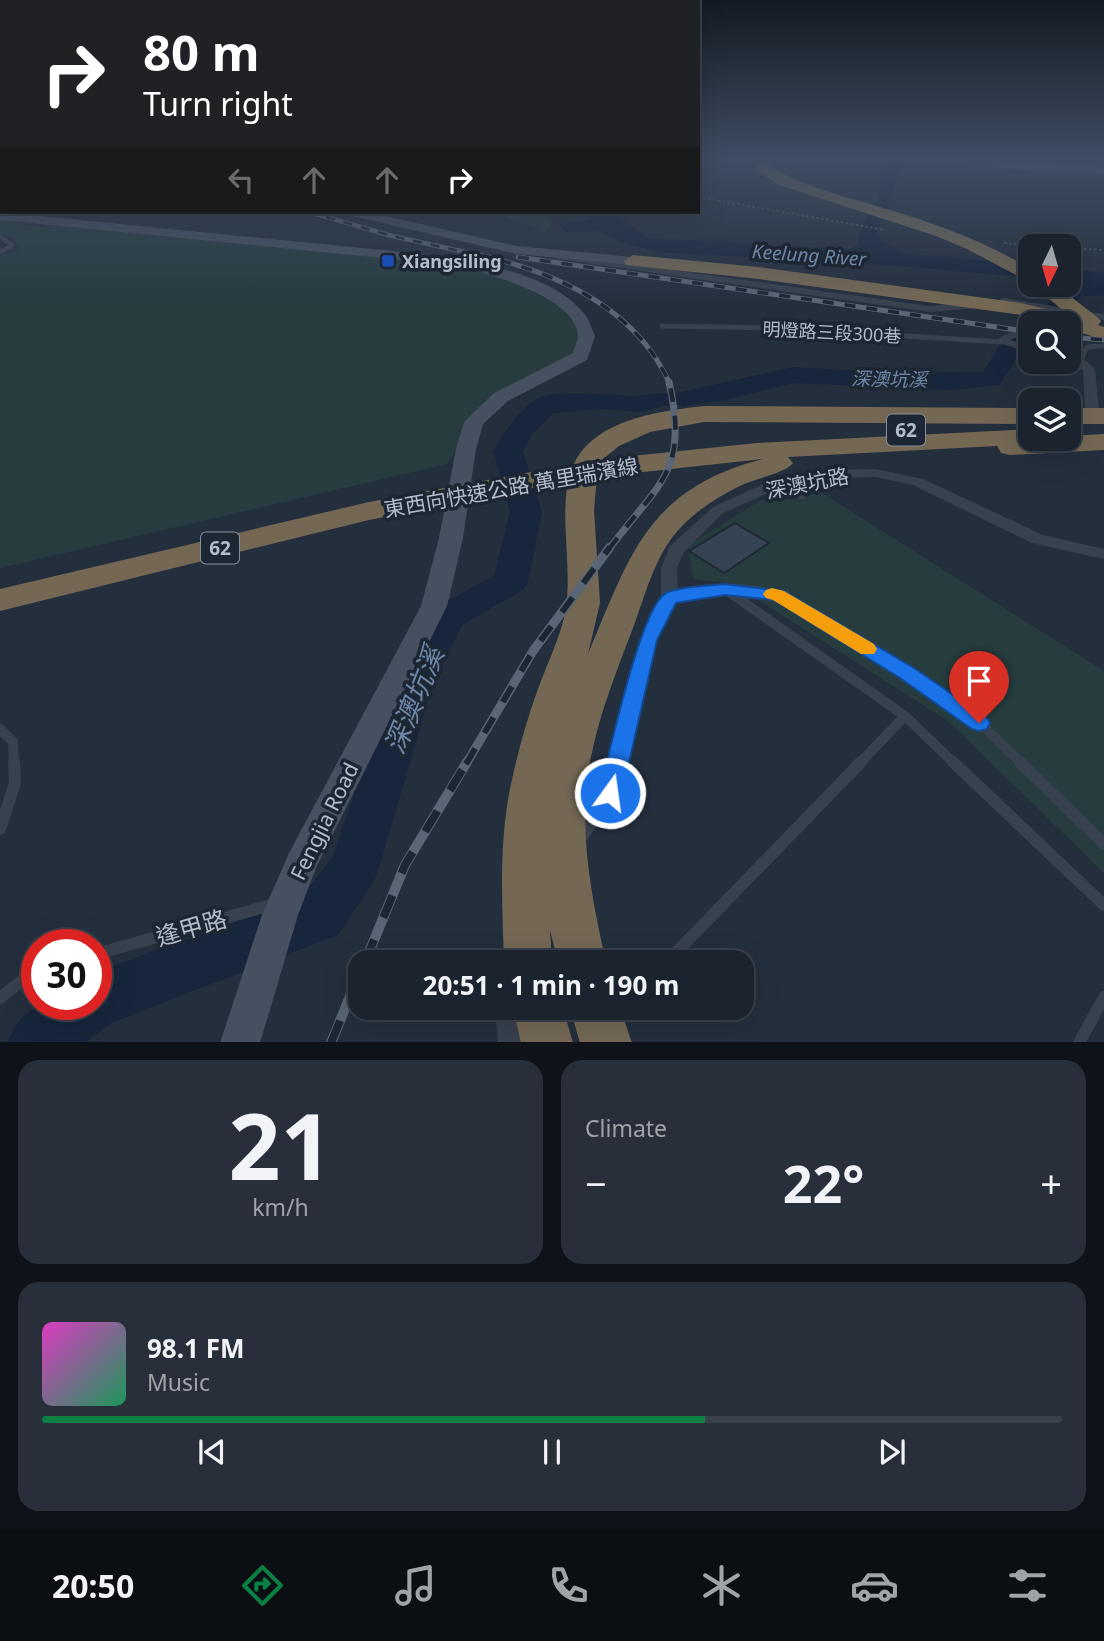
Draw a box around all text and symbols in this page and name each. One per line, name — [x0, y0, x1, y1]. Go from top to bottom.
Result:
text: 80 m — [143, 19, 260, 85]
icon: right — [28, 28, 119, 119]
text: Turn right — [143, 82, 293, 125]
icon: left — [222, 161, 260, 199]
icon: ahead — [295, 161, 333, 199]
icon: ahead — [368, 161, 406, 199]
icon: right — [441, 161, 479, 199]
north arrow — [1018, 234, 1082, 298]
map controls — [1018, 234, 1081, 451]
water label: Keelung River — [751, 238, 868, 272]
place label: Xiangsiling — [402, 249, 502, 273]
marker: Xiangsiling — [380, 253, 396, 269]
button: search — [1018, 311, 1081, 374]
street label: 明燈路三段300巷 — [762, 316, 902, 348]
water label: 深澳坑溪 — [851, 365, 930, 393]
button: layers — [1018, 388, 1081, 451]
road number: 62 — [887, 414, 925, 446]
street label: 東西向快速公路 萬里瑞濱線 — [382, 451, 640, 523]
street label: 深澳坑路 — [763, 461, 851, 505]
road number: 62 — [201, 533, 239, 564]
water label: 深澳坑溪 — [374, 637, 453, 759]
pin — [949, 651, 1009, 723]
icon: arrive — [960, 662, 998, 700]
position arrow — [573, 756, 647, 830]
street label: Fengjia Road — [284, 758, 364, 884]
street label: 逢甲路 — [152, 901, 230, 953]
speed limit sign: 30 — [21, 929, 112, 1020]
text: 20:51 · 1 min · 190 m — [423, 967, 679, 1003]
text: 21 — [228, 1083, 333, 1207]
text: Climate — [585, 1112, 667, 1144]
text: 22° — [783, 1147, 864, 1218]
text: − — [585, 1157, 607, 1209]
text: + — [1040, 1157, 1062, 1209]
text: km/h — [252, 1191, 309, 1223]
text: 98.1 FM — [147, 1330, 244, 1366]
text: Music — [147, 1366, 210, 1398]
icon: previous — [193, 1433, 231, 1471]
icon: pause — [533, 1433, 571, 1471]
icon: next — [873, 1433, 911, 1471]
icon: directions — [238, 1561, 287, 1610]
icon: music — [391, 1561, 440, 1610]
icon: phone — [544, 1561, 593, 1610]
icon: climate — [697, 1561, 746, 1610]
icon: car — [850, 1561, 899, 1610]
icon: filters — [1003, 1561, 1052, 1610]
text: 20:50 — [52, 1564, 134, 1607]

